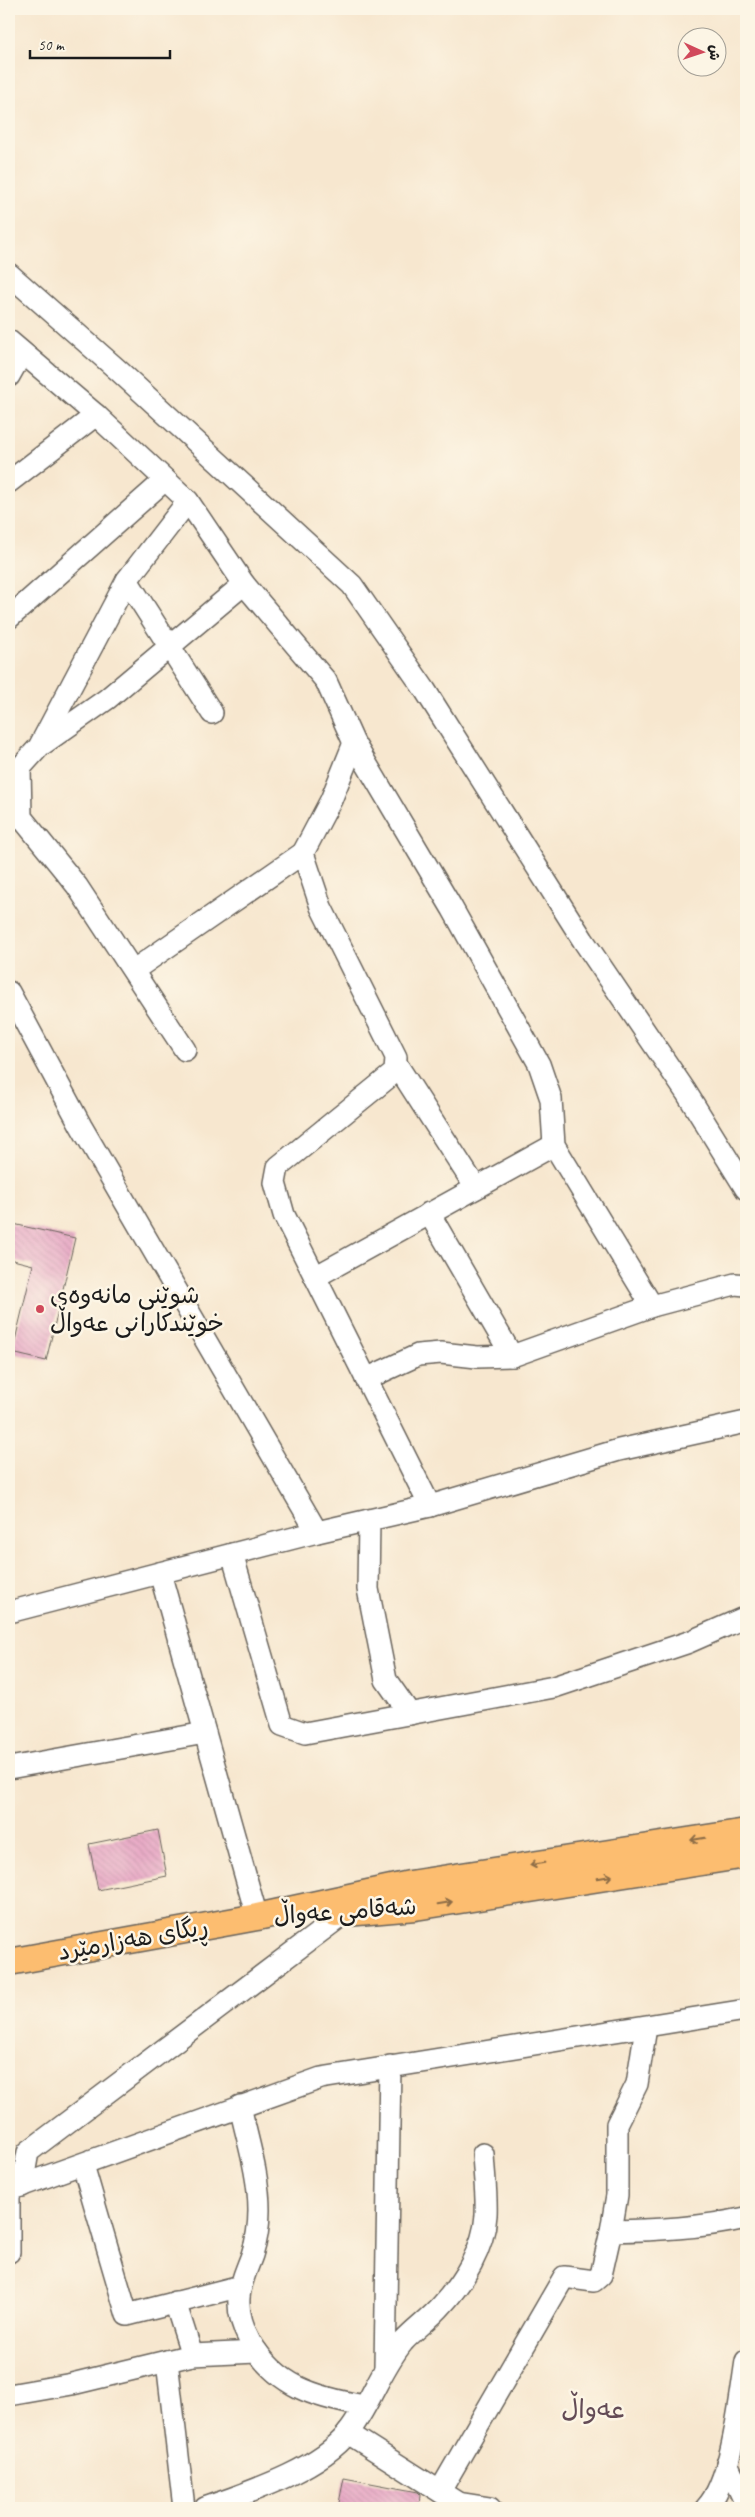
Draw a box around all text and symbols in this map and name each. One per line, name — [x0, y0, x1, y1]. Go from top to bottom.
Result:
scale bar — [30, 28, 170, 60]
north arrow — [678, 28, 728, 78]
text: 50 m — [38, 36, 65, 55]
text: ش — [706, 45, 723, 61]
place label: شوێنی مانەوەی خوێندکارانی عەواڵ — [50, 1280, 224, 1338]
marker: شوێنی مانەوەی خوێندکارانی عەواڵ — [34, 1303, 46, 1315]
one-way arrow — [690, 1835, 706, 1845]
one-way arrow — [530, 1859, 546, 1869]
one-way arrow — [597, 1872, 613, 1882]
street label: شەقامی عەواڵ — [272, 1888, 417, 1931]
one-way arrow — [437, 1897, 453, 1907]
street label: ڕیگای هەزارمێرد — [55, 1911, 211, 1972]
district label: عەواڵ — [561, 2390, 625, 2426]

